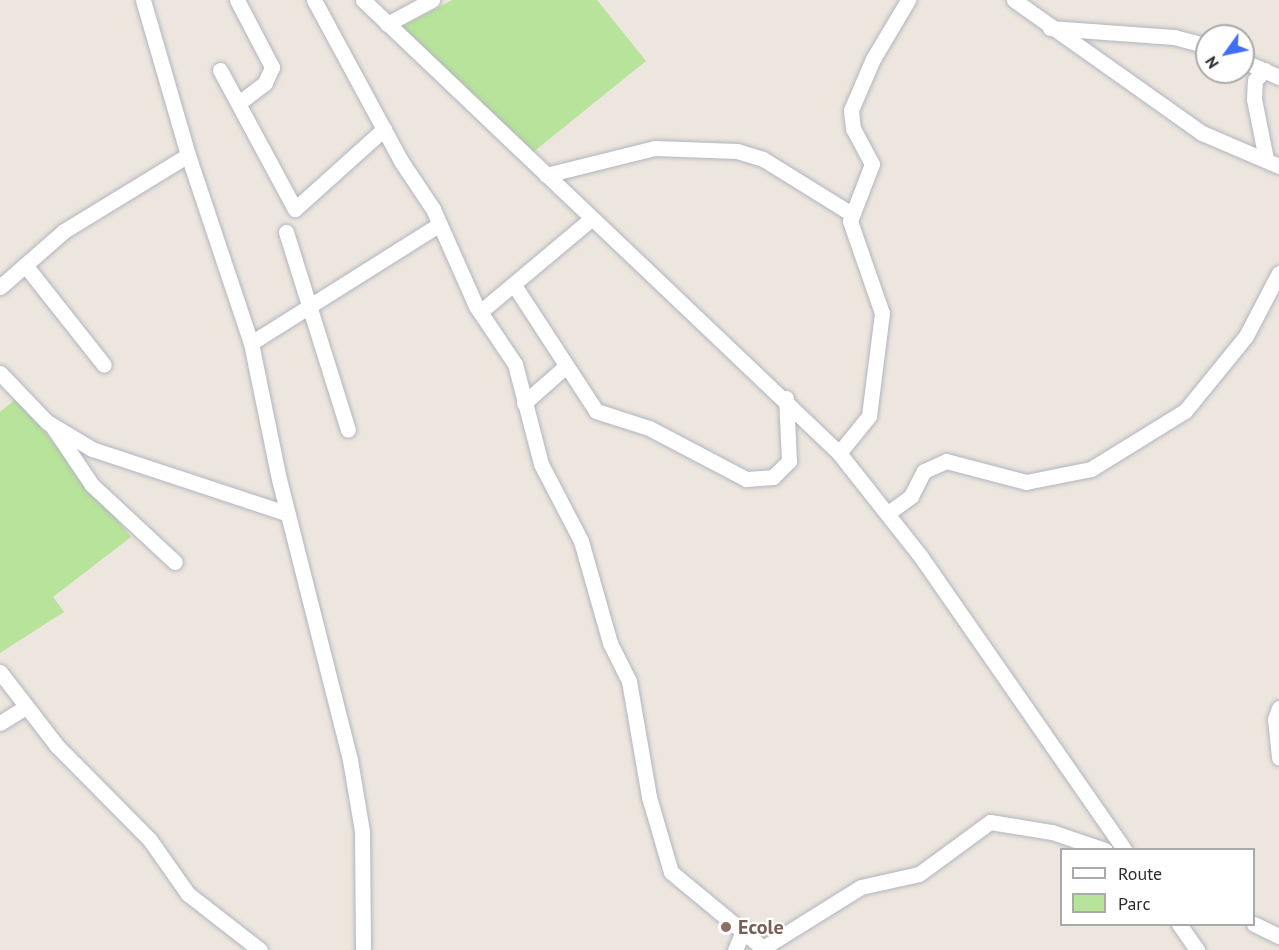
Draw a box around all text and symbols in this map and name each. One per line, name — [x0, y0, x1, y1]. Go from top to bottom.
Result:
north arrow — [1195, 24, 1255, 84]
text: N — [1200, 53, 1223, 73]
legend — [1060, 848, 1255, 926]
text: Route — [1118, 862, 1162, 885]
text: Parc — [1118, 892, 1151, 915]
place label: Ecole — [738, 915, 784, 939]
marker: Ecole — [719, 920, 733, 934]

